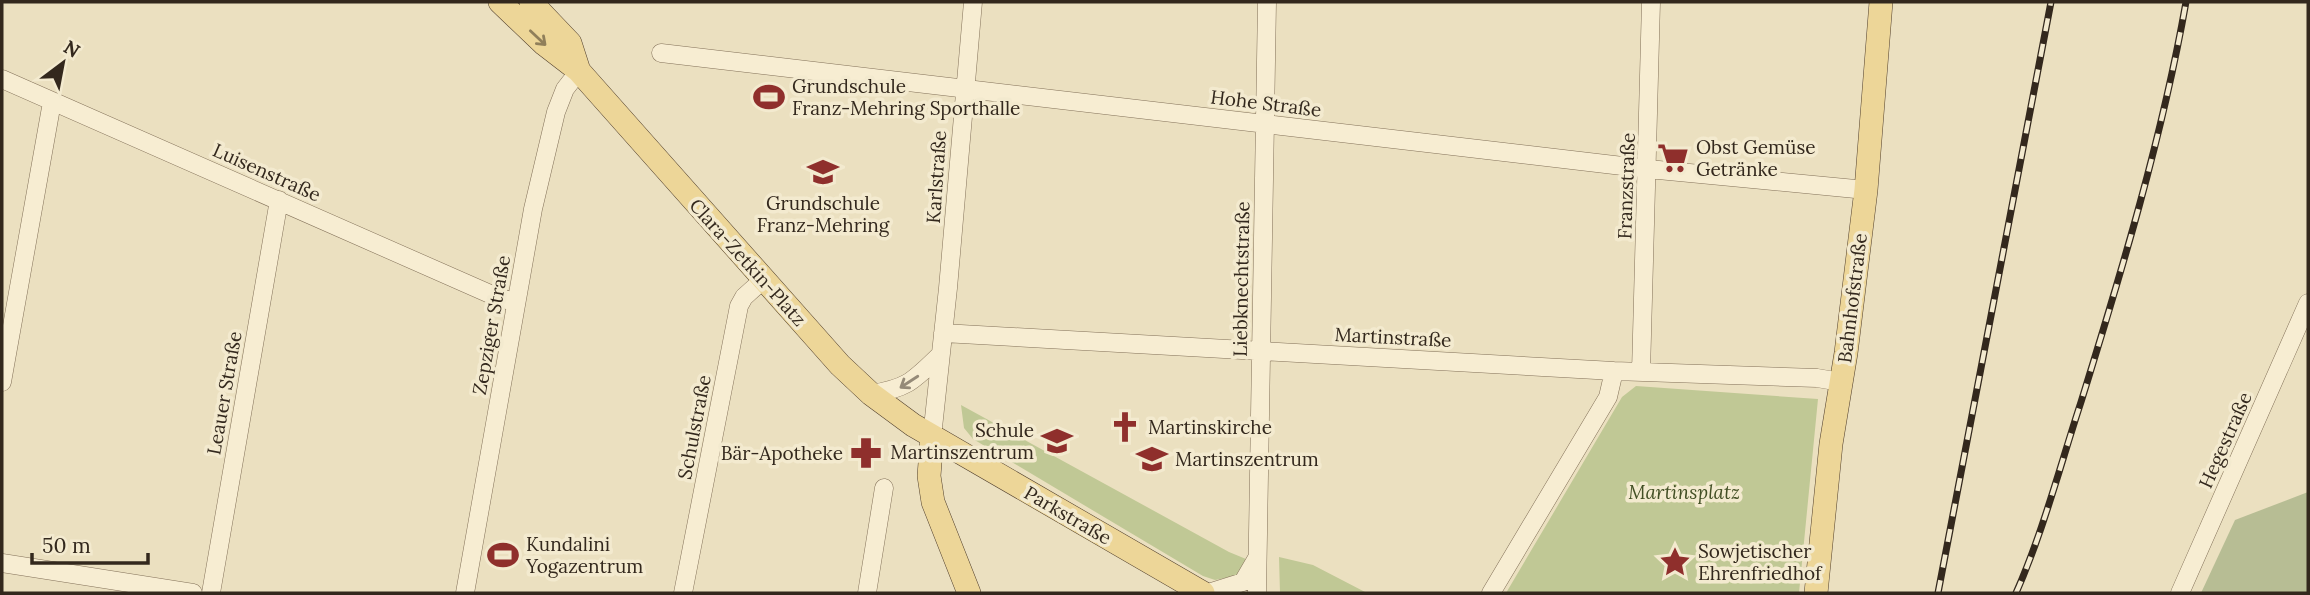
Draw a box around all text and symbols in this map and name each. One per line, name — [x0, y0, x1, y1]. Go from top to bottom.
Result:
north arrow — [28, 28, 98, 98]
one-way arrow — [529, 30, 546, 47]
text: N — [59, 35, 85, 63]
place label: Grundschule Franz-Mehring Sporthalle — [792, 74, 1020, 120]
sports icon: Grundschule Franz-Mehring Sporthalle — [752, 80, 786, 114]
street label: Hohe Straße — [1209, 84, 1323, 122]
street label: Karlstraße — [921, 130, 951, 224]
street label: Franzstraße — [1612, 132, 1640, 240]
place label: Obst Gemüse Getränke — [1696, 135, 1815, 181]
street label: Luisenstraße — [209, 138, 325, 206]
supermarket icon: Obst Gemüse Getränke — [1656, 141, 1690, 175]
school or university icon: Grundschule Franz-Mehring — [806, 155, 840, 189]
place label: Grundschule Franz-Mehring — [757, 191, 890, 237]
street label: Clara-Zetkin-Platz — [684, 193, 812, 331]
street label: Liebknechtstraße — [1228, 201, 1254, 357]
street label: Bahnhofstraße — [1832, 232, 1872, 364]
street label: Zepziger Straße — [467, 253, 515, 397]
street label: Martinstraße — [1334, 322, 1452, 352]
street label: Leauer Straße — [201, 329, 247, 457]
street label: Schulstraße — [672, 373, 716, 481]
one-way arrow — [900, 375, 919, 389]
street label: Hegestraße — [2193, 388, 2257, 492]
church icon: Martinskirche — [1108, 410, 1142, 444]
place label: Martinskirche — [1148, 415, 1272, 439]
place label: Schule Martinszentrum — [890, 418, 1034, 464]
school or university icon: Schule Martinszentrum — [1040, 424, 1074, 458]
pharmacy icon: Bär-Apotheke — [849, 436, 883, 470]
place label: Bär-Apotheke — [721, 441, 843, 465]
school or university icon: Martinszentrum — [1135, 442, 1169, 476]
place label: Martinszentrum — [1175, 447, 1319, 471]
street label: Parkstraße — [1020, 480, 1116, 550]
park label: Martinsplatz — [1628, 480, 1740, 504]
scale bar — [32, 522, 147, 566]
text: 50 m — [42, 532, 91, 559]
place label: Kundalini Yogazentrum — [525, 532, 643, 578]
sports icon: Kundalini Yogazentrum — [486, 538, 520, 572]
place label: Sowjetischer Ehrenfriedhof — [1698, 539, 1823, 585]
place icon: Sowjetischer Ehrenfriedhof — [1658, 545, 1692, 579]

